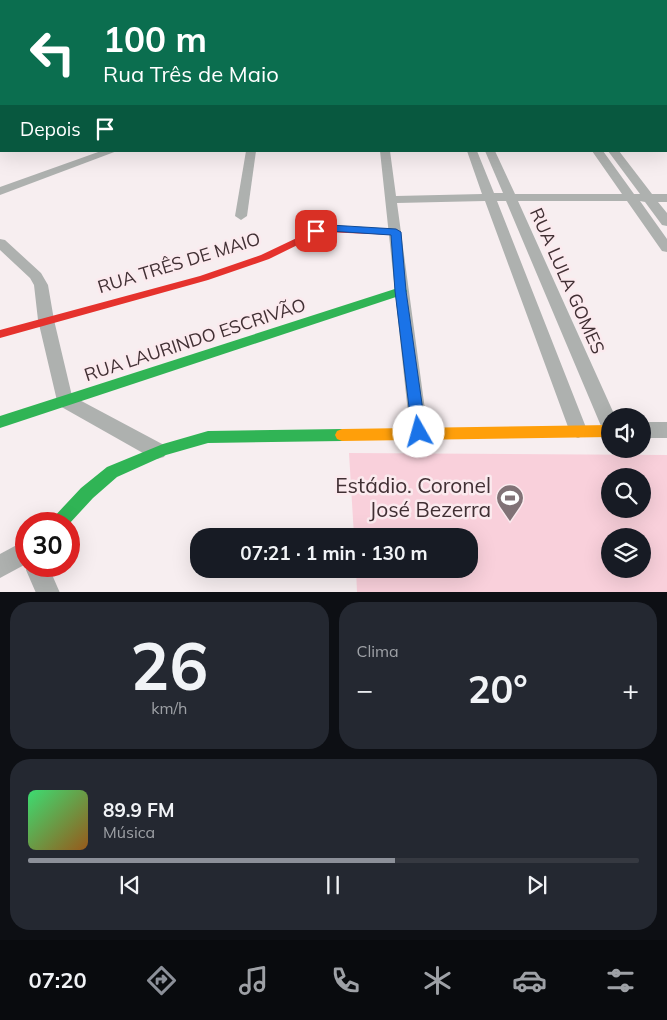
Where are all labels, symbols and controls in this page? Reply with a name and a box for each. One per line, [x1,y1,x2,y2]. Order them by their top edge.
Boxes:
text: 100 m [103,17,207,61]
icon: left [20,20,85,85]
text: Rua Três de Maio [103,60,279,88]
icon: arrive [91,115,119,143]
text: Depois [20,117,81,141]
street label: RUA LULA GOMES [525,204,610,357]
pin [295,210,337,252]
icon: arrive [302,217,330,245]
street label: RUA TRÊS DE MAIO [95,227,263,298]
street label: RUA LAURINDO ESCRIVÃO [81,293,308,386]
position arrow [392,405,444,457]
map controls [601,408,651,578]
button: sound [601,408,651,458]
button: search [601,468,651,518]
place label: Estádio. Coronel José Bezerra [335,472,491,522]
sports icon: Estádio. Coronel José Bezerra [495,483,525,522]
speed limit sign: 30 [15,512,80,577]
button: layers [601,528,651,578]
text: 07:21 · 1 min · 130 m [240,541,428,565]
text: 26 [130,625,208,706]
text: Clima [357,641,399,661]
text: 20° [468,665,528,713]
text: − [357,672,373,707]
text: + [622,672,639,707]
text: km/h [151,698,187,718]
text: 89.9 FM [103,798,175,822]
text: Música [103,822,155,842]
icon: previous [116,871,144,899]
icon: pause [319,871,347,899]
icon: next [523,871,551,899]
icon: directions [144,963,179,998]
icon: music [236,963,271,998]
icon: phone [328,963,363,998]
icon: climate [420,963,455,998]
icon: car [512,963,547,998]
icon: filters [603,963,638,998]
text: 07:20 [28,966,87,994]

